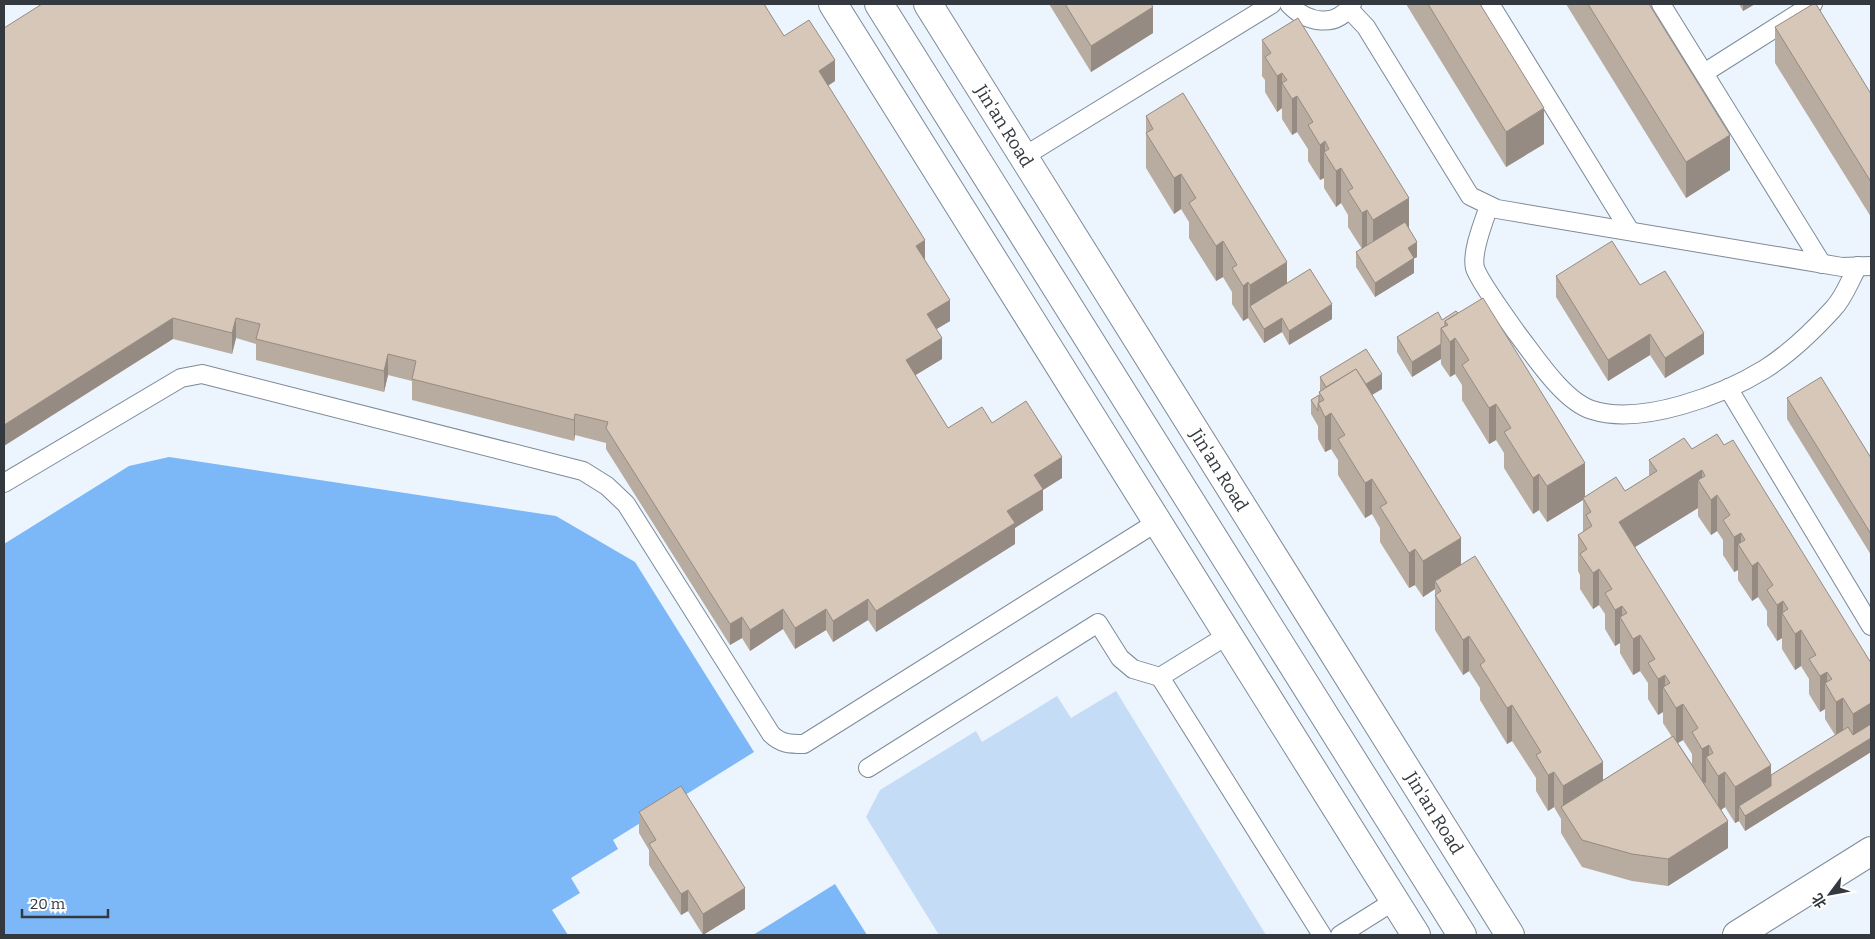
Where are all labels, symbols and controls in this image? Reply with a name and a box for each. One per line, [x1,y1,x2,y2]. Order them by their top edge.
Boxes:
street label: Jin'an Road [970,80,1038,171]
street label: Jin'an Road [1185,424,1253,515]
street label: Jin'an Road [1400,767,1468,858]
north arrow [1805,869,1855,919]
scale bar [22,886,109,918]
text: 北 [1808,890,1830,911]
text: 20 m [30,895,66,913]

